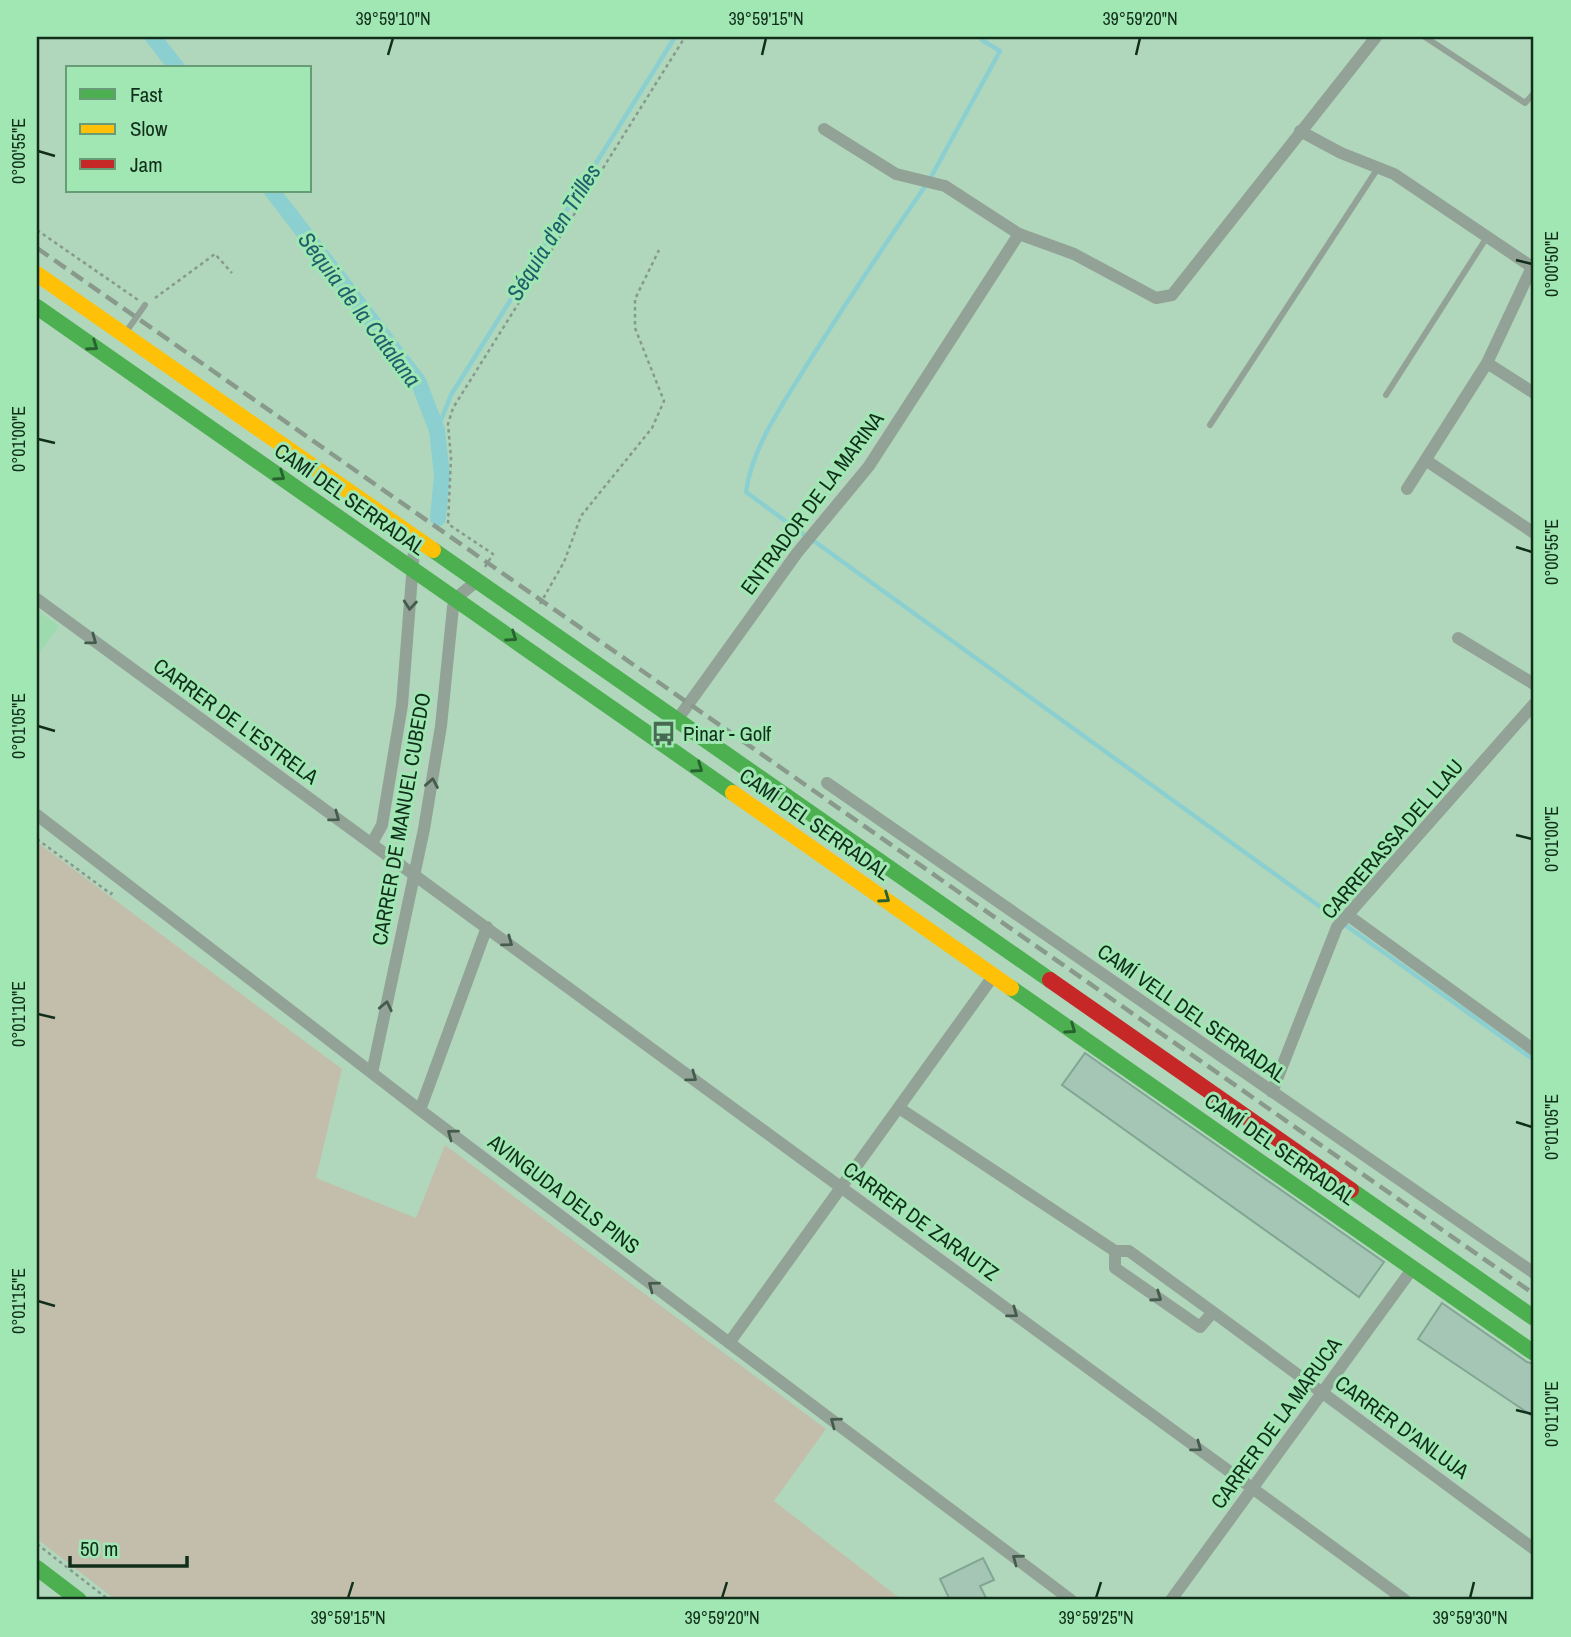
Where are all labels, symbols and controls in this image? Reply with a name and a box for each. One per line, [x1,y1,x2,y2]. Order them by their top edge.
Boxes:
text: 39°59'10"N [355,6,431,31]
text: 39°59'15"N [728,6,804,31]
text: 39°59'20"N [1102,6,1178,31]
legend [66,66,312,192]
text: Fast [130,80,163,109]
text: Slow [130,114,168,143]
text: 0°00'55"E [6,118,31,184]
text: Jam [130,150,163,179]
water label: Séquia d'en Trilles [499,158,607,306]
water label: Séquia de la Catalana [291,225,429,393]
text: 0°00'50"E [1539,231,1564,297]
one-way arrow [85,338,98,350]
street label: ENTRADOR DE LA MARINA [734,405,891,600]
text: 0°01'00"E [6,406,31,472]
street label: CAMÍ DEL SERRADAL [269,436,432,562]
one-way arrow [272,468,285,480]
text: 0°00'55"E [1539,519,1564,585]
one-way arrow [403,600,418,611]
one-way arrow [504,629,517,641]
one-way arrow [84,631,97,644]
street label: CARRER DE L'ESTRELA [148,651,325,791]
street label: CARRER DE MANUEL CUBEDO [365,691,437,947]
text: 0°01'05"E [6,693,31,759]
bus stop icon: Pinar - Golf [649,719,677,747]
place label: Pinar - Golf [683,719,771,748]
street label: CARRERASSA DEL LLAU [1314,753,1470,925]
one-way arrow [690,760,703,772]
street label: CAMÍ DEL SERRADAL [734,761,897,887]
one-way arrow [424,777,439,789]
text: 0°01'00"E [1539,806,1564,872]
one-way arrow [327,808,340,821]
one-way arrow [877,890,890,902]
one-way arrow [500,934,513,947]
street label: CAMÍ VELL DEL SERRADAL [1092,937,1293,1090]
text: 0°01'10"E [6,981,31,1047]
one-way arrow [377,1000,392,1012]
one-way arrow [1063,1021,1076,1033]
one-way arrow [684,1069,696,1081]
street label: CAMÍ DEL SERRADAL [1199,1086,1362,1212]
text: 0°01'05"E [1539,1094,1564,1160]
street label: AVINGUDA DELS PINS [482,1127,646,1260]
one-way arrow [447,1130,460,1142]
street label: CARRER DE ZARAUTZ [837,1155,1005,1288]
text: 0°01'15"E [6,1268,31,1334]
one-way arrow [648,1281,661,1294]
one-way arrow [1149,1289,1162,1301]
one-way arrow [1005,1305,1018,1317]
street label: CARRER DE LA MARUCA [1204,1331,1348,1515]
street label: CARRER D'ANLUJA [1329,1368,1475,1486]
text: 0°01'10"E [1539,1381,1564,1447]
one-way arrow [830,1418,843,1431]
one-way arrow [1189,1439,1202,1452]
scale bar [70,1525,187,1569]
text: 50 m [80,1534,118,1563]
one-way arrow [1012,1555,1024,1568]
text: 39°59'15"N [310,1605,386,1630]
text: 39°59'20"N [684,1605,760,1630]
text: 39°59'25"N [1058,1605,1134,1630]
text: 39°59'30"N [1432,1605,1508,1630]

